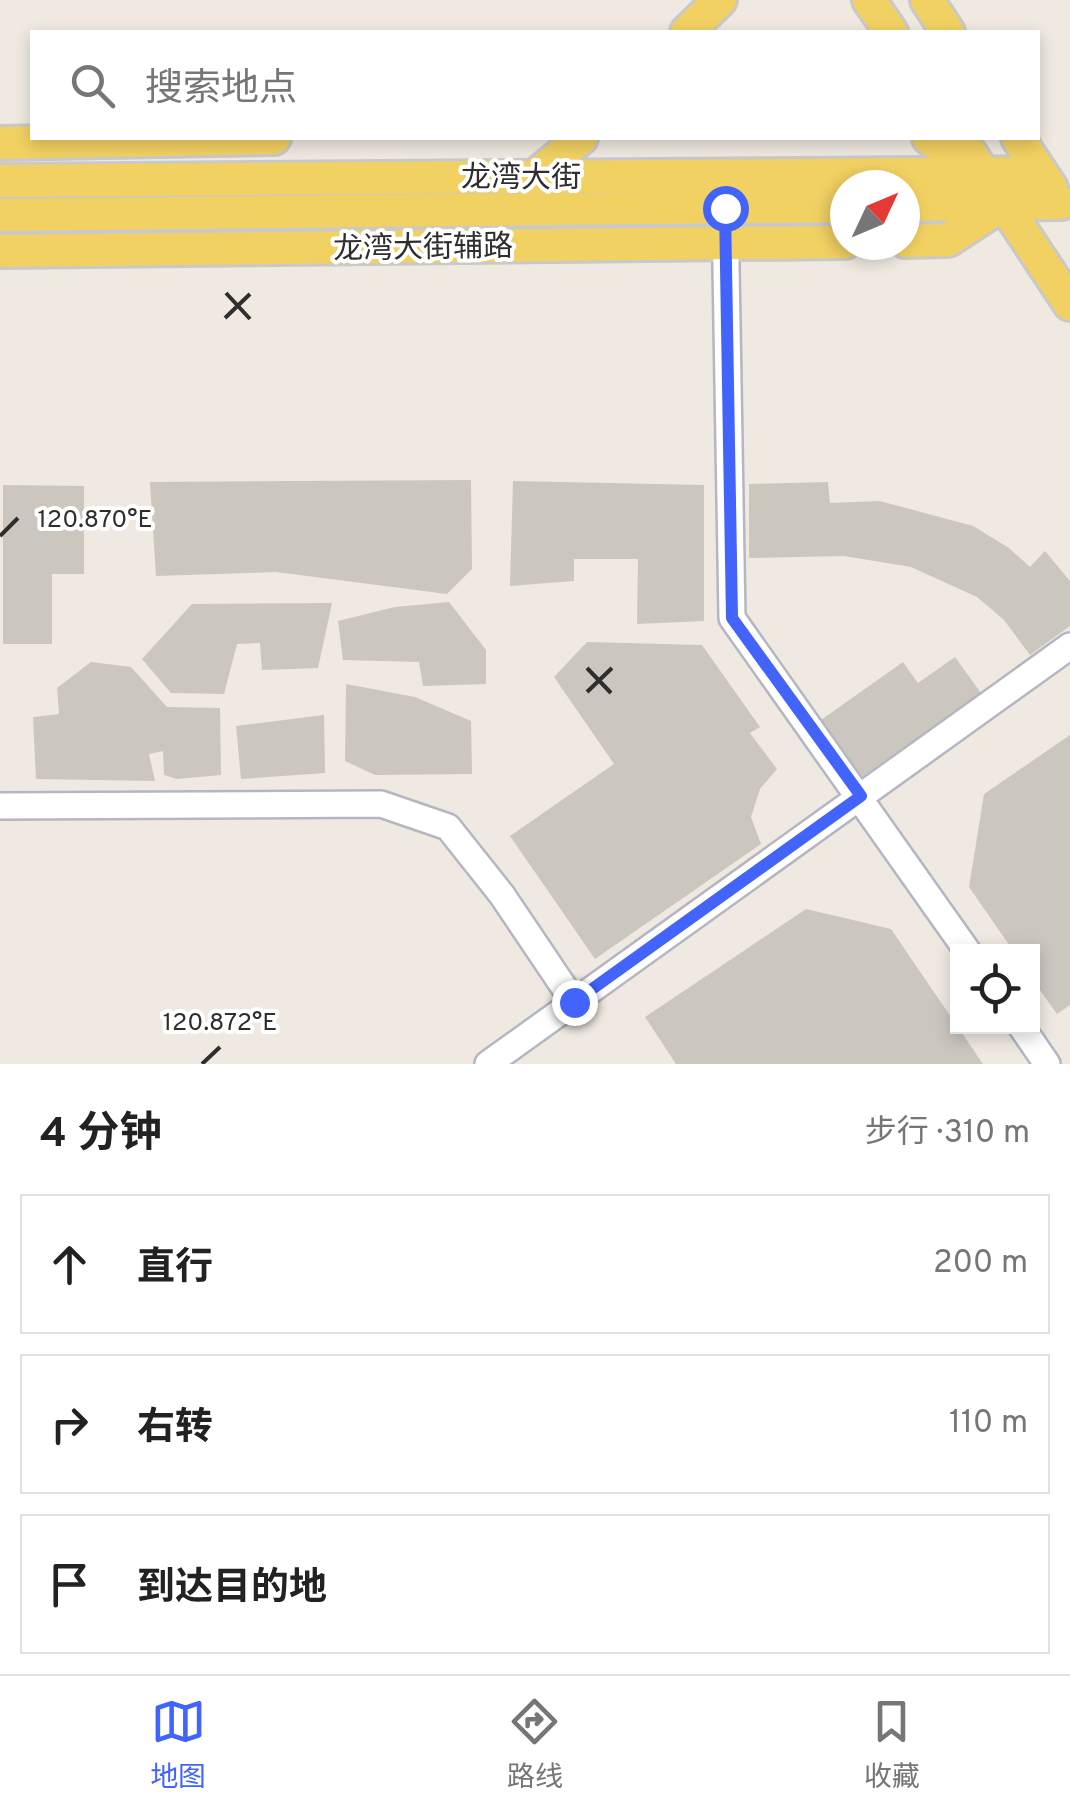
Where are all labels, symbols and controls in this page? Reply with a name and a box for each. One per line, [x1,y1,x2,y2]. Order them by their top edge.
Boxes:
search box [30,30,1040,140]
icon: search [65,58,120,113]
text: 搜索地点 [145,66,297,115]
street label: 龙湾大街 [461,161,581,198]
north arrow [830,170,920,260]
route start [703,186,749,232]
street label: 龙湾大街辅路 [333,229,513,270]
text: 120.870°E [38,505,152,537]
map controls [950,944,1040,1034]
button: locate [950,944,1040,1034]
route end [552,980,598,1026]
text: 120.872°E [163,1008,277,1040]
text: 4 分钟 [40,1109,162,1162]
text: 步行 · 310 m [865,1114,1030,1154]
icon: ahead [42,1237,97,1292]
text: 200 m [933,1244,1028,1284]
text: 直行 [137,1245,213,1294]
icon: right [42,1397,97,1452]
text: 110 m [949,1404,1028,1444]
text: 右转 [137,1405,213,1454]
icon: arrive [42,1557,97,1612]
text: 到达目的地 [137,1565,327,1614]
tab: 地图 [150,1694,206,1797]
tab: 路线 [507,1694,563,1797]
tab: 收藏 [864,1694,920,1797]

